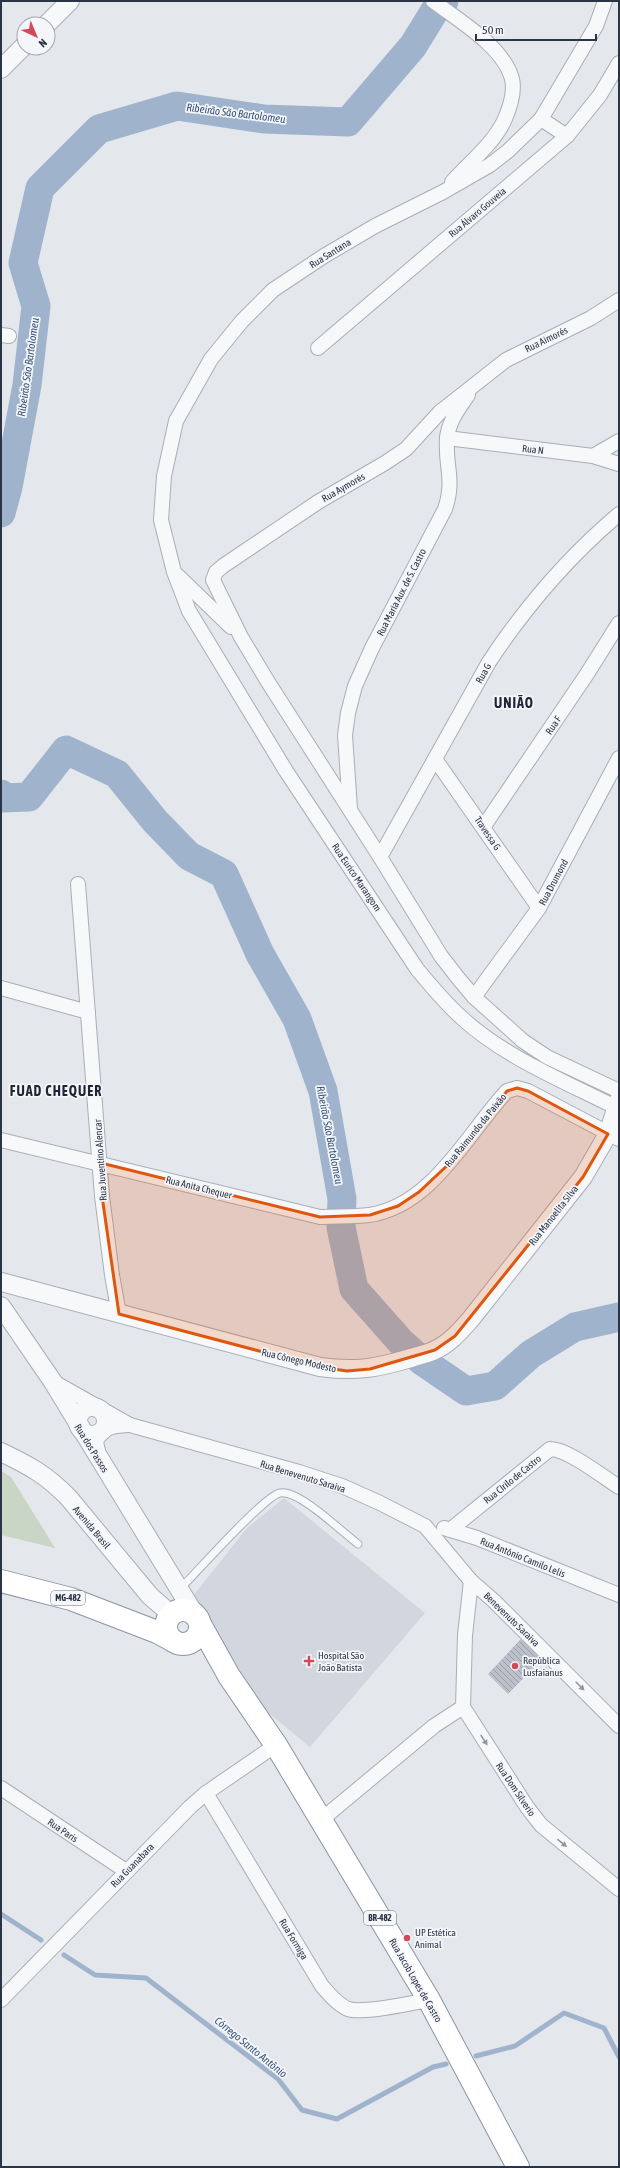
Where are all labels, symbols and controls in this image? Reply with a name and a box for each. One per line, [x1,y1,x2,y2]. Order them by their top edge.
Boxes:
north arrow [16,16,56,56]
scale bar [476,16,596,42]
text: 50 m [482,23,504,37]
text: N [36,37,49,50]
water label: Ribeirão São Bartolomeu [186,101,287,125]
street label: Rua Álvaro Gouveia [446,185,508,240]
street label: Rua Santana [308,236,353,270]
water label: Ribeirão São Bartolomeu [15,316,41,417]
street label: Rua Aimorés [523,324,570,354]
street label: Rua N [521,443,545,456]
street label: Rua Aymorés [320,470,367,504]
street label: Rua Maria Aux. de S. Castro [375,546,428,638]
street label: Rua G [473,661,493,685]
district label: UNIÃO [494,694,534,711]
street label: Rua F [543,714,564,737]
street label: Travessa G [472,814,503,852]
street label: Rua Eurico Marangom [330,841,383,913]
street label: Rua Drumond [537,857,570,907]
district label: FUAD CHEQUER [10,1083,102,1099]
water label: Ribeirão São Bartolomeu [315,1085,346,1186]
street label: Rua Raimundo da Paixão [442,1091,509,1169]
street label: Rua Juventino Alencar [92,1118,109,1201]
street label: Rua Anita Chequer [165,1174,234,1201]
street label: Rua Manoelita Silva [527,1183,580,1247]
street label: Rua Cônego Modesto [260,1347,338,1374]
street label: Rua dos Passos [72,1422,111,1475]
street label: Rua CIrilo de Castro [481,1453,543,1506]
street label: Rua Benevenuto Saraiva [259,1458,347,1495]
street label: Avenida Brasil [71,1504,113,1551]
street label: Rua Antônio Camilo Lelis [479,1535,567,1580]
street label: Benevenuto Saraiva [482,1590,542,1649]
road number: MG-482 [51,1591,85,1605]
place label: Hospital São João Batista [318,1650,364,1673]
marker: Hospital São João Batista [303,1655,315,1667]
place label: República Lusfaianus [523,1655,563,1678]
marker: República Lusfaianus [510,1661,520,1671]
one-way arrow [575,1682,585,1691]
one-way arrow [480,1735,488,1745]
street label: Rua Dom Silverio [494,1760,538,1818]
street label: Rua Paris [46,1816,80,1845]
one-way arrow [556,1838,567,1847]
street label: Rua Guanabara [109,1841,156,1890]
road number: BR-482 [364,1911,396,1925]
street label: Rua Formiga [277,1917,310,1962]
place label: UP Estética Animal [415,1927,456,1950]
marker: UP Estética Animal [402,1933,412,1943]
street label: Rua Jacob Lopes de Castro [387,1936,444,2024]
water label: Córrego Santo Antônio [212,2014,290,2080]

